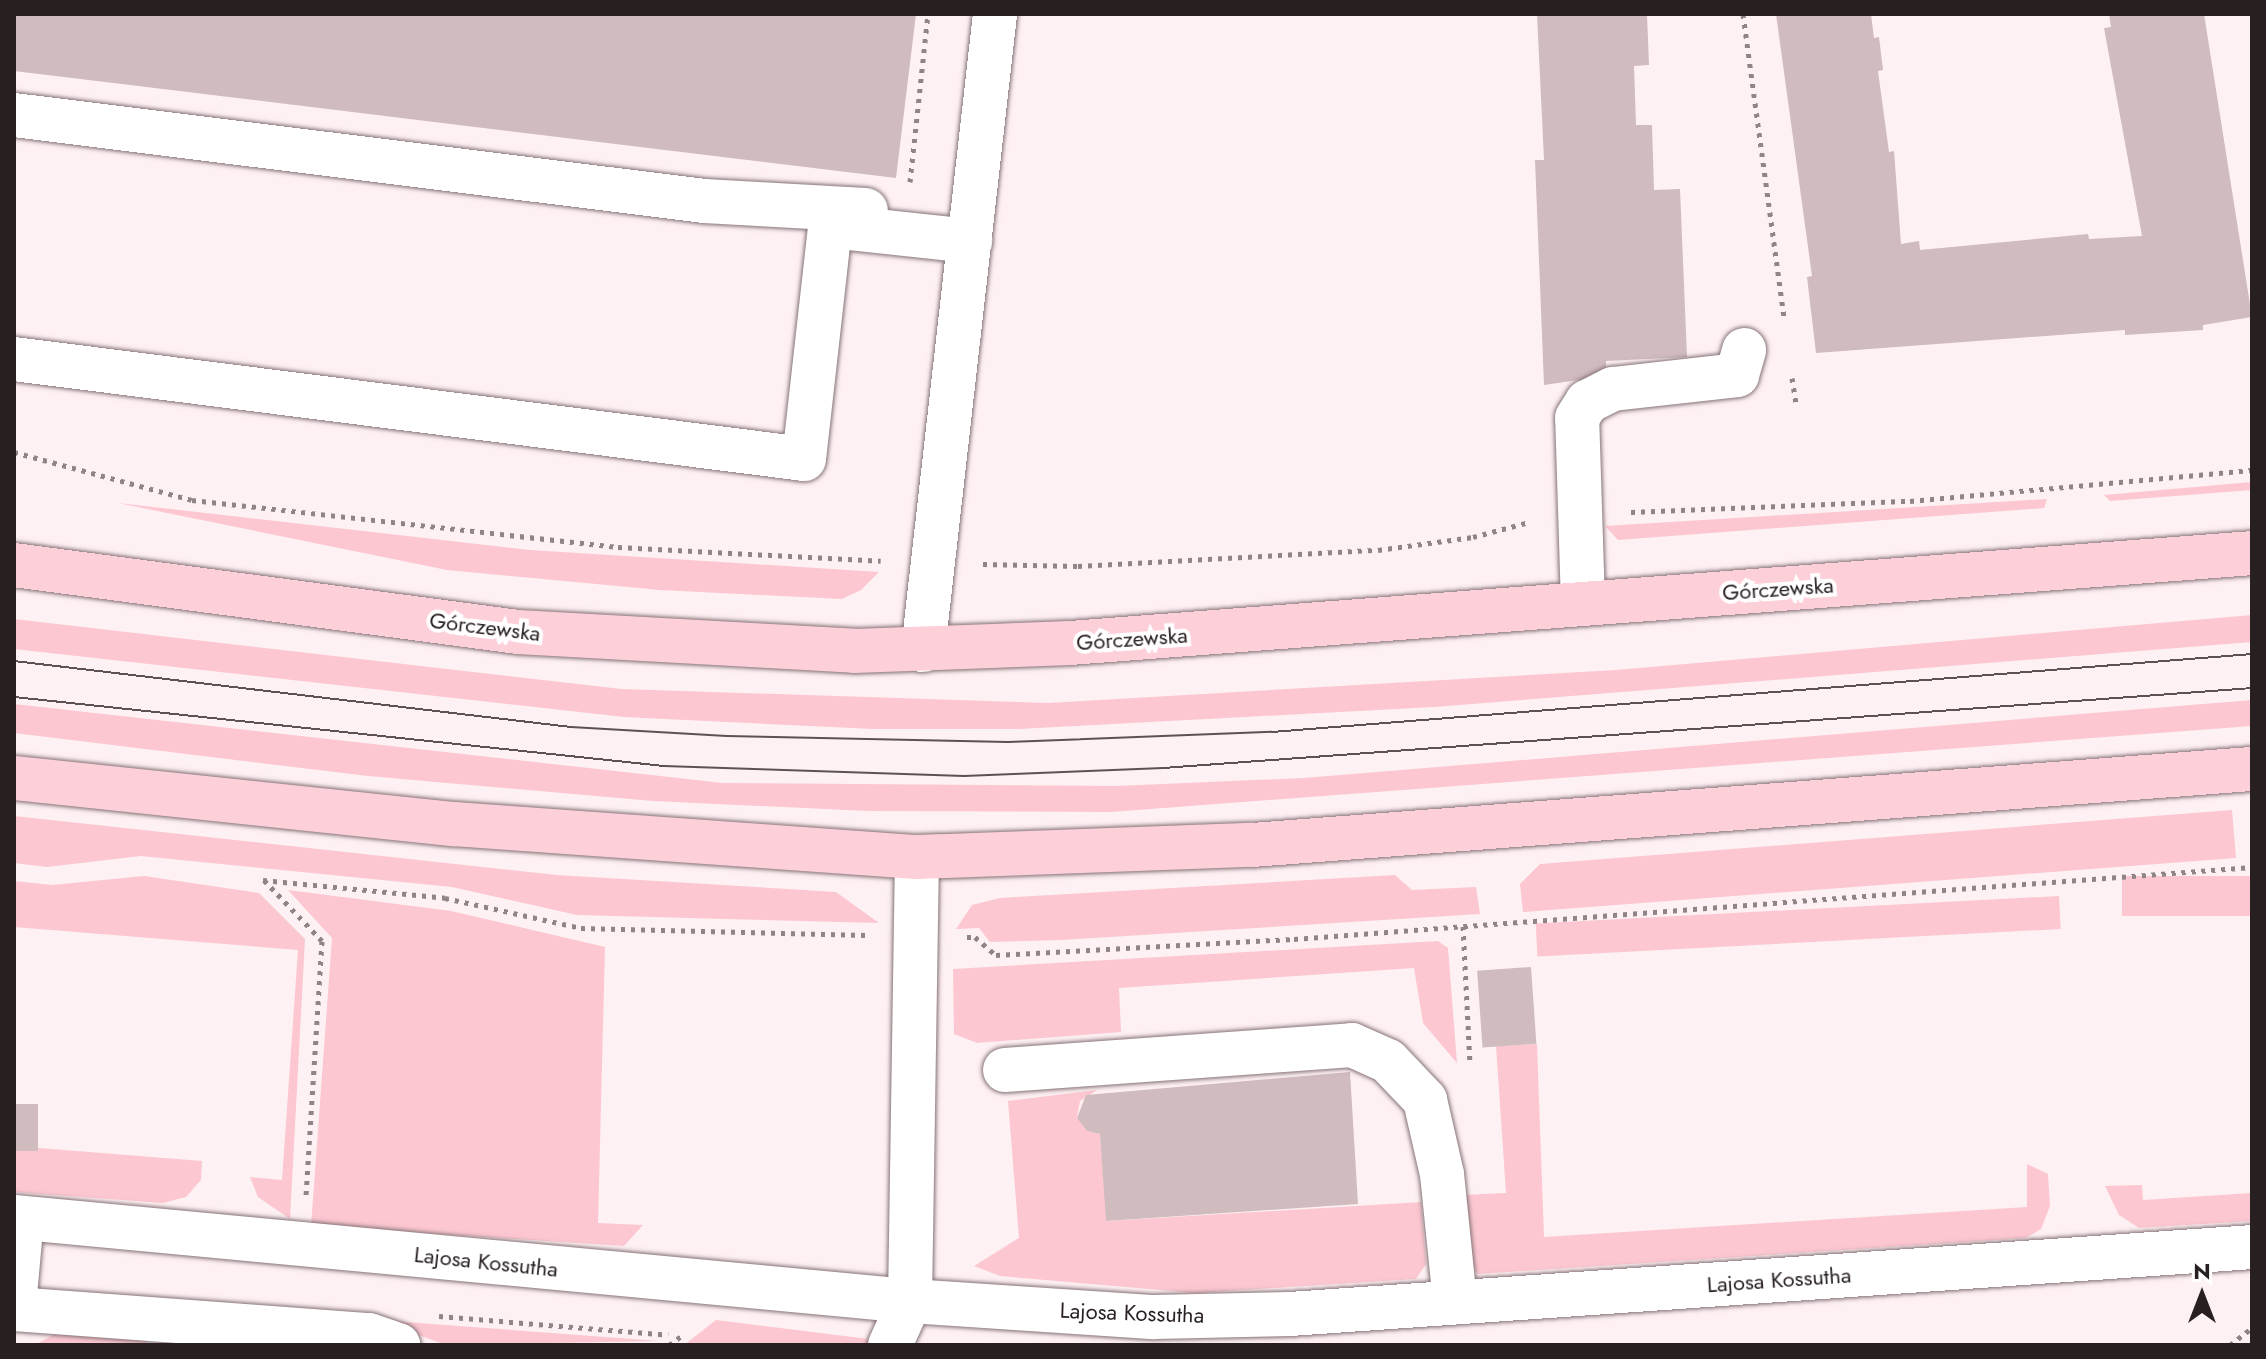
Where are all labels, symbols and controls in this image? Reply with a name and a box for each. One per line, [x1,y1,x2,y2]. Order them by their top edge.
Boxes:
street label: Górczewska [1721,572,1835,606]
street label: Górczewska [428,607,542,647]
street label: Górczewska [1075,622,1189,656]
street label: Lajosa Kossutha [413,1241,559,1283]
north arrow [2162,1255,2242,1335]
text: N [2193,1255,2211,1287]
street label: Lajosa Kossutha [1706,1262,1852,1298]
street label: Lajosa Kossutha [1059,1297,1205,1329]

